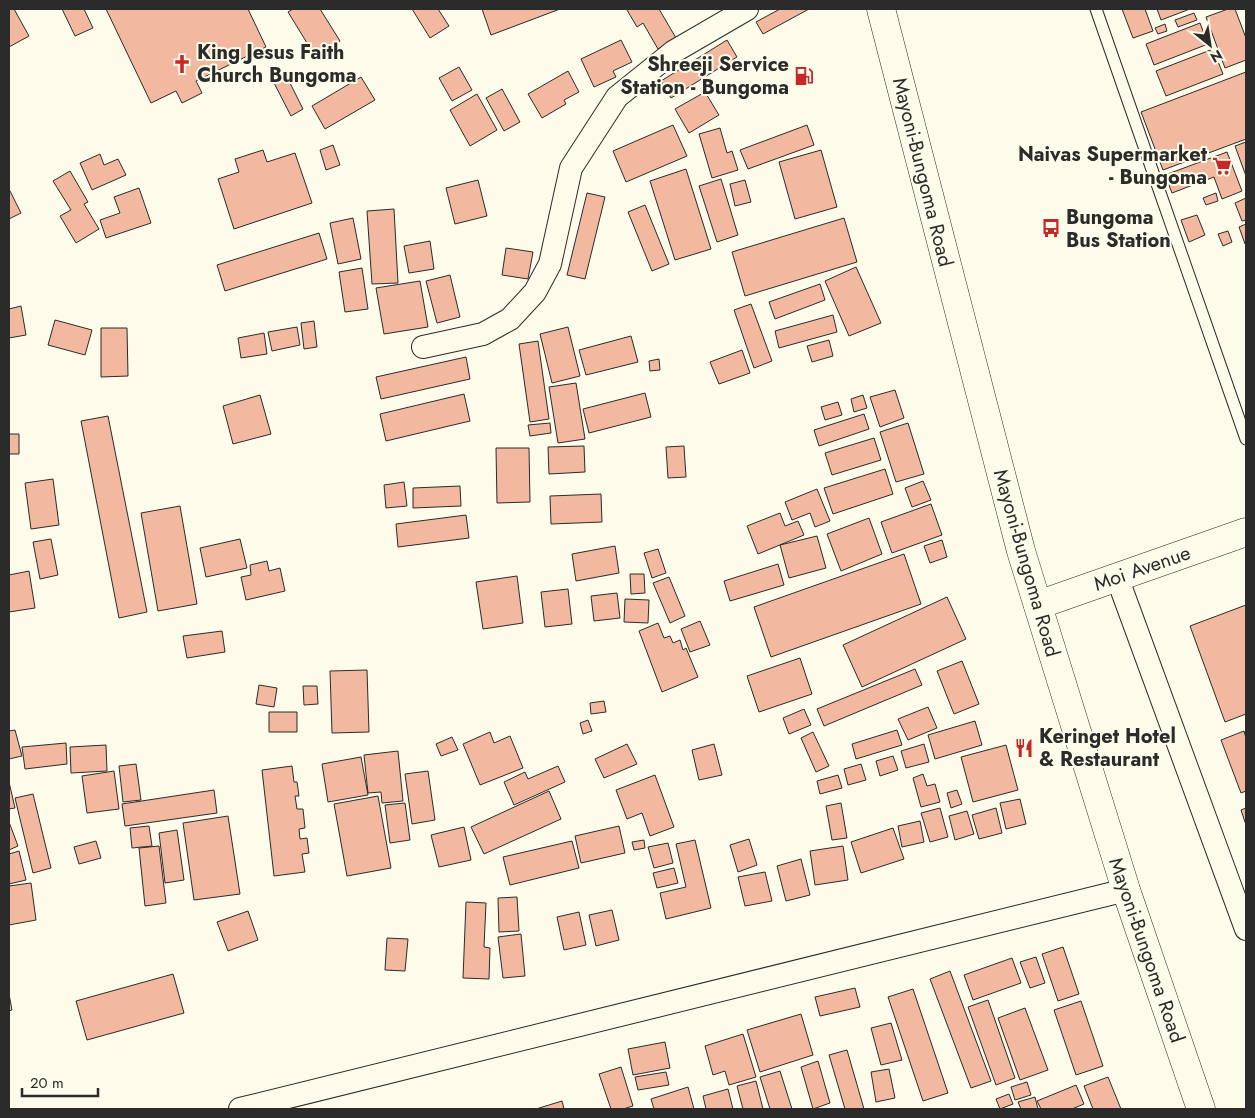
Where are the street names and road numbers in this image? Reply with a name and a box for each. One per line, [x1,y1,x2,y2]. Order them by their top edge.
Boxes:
street label: Mayoni-Bungoma Road [885,75,960,270]
street label: Mayoni-Bungoma Road [986,466,1067,660]
street label: Moi Avenue [1090,538,1194,599]
street label: Mayoni-Bungoma Road [1101,854,1192,1047]

